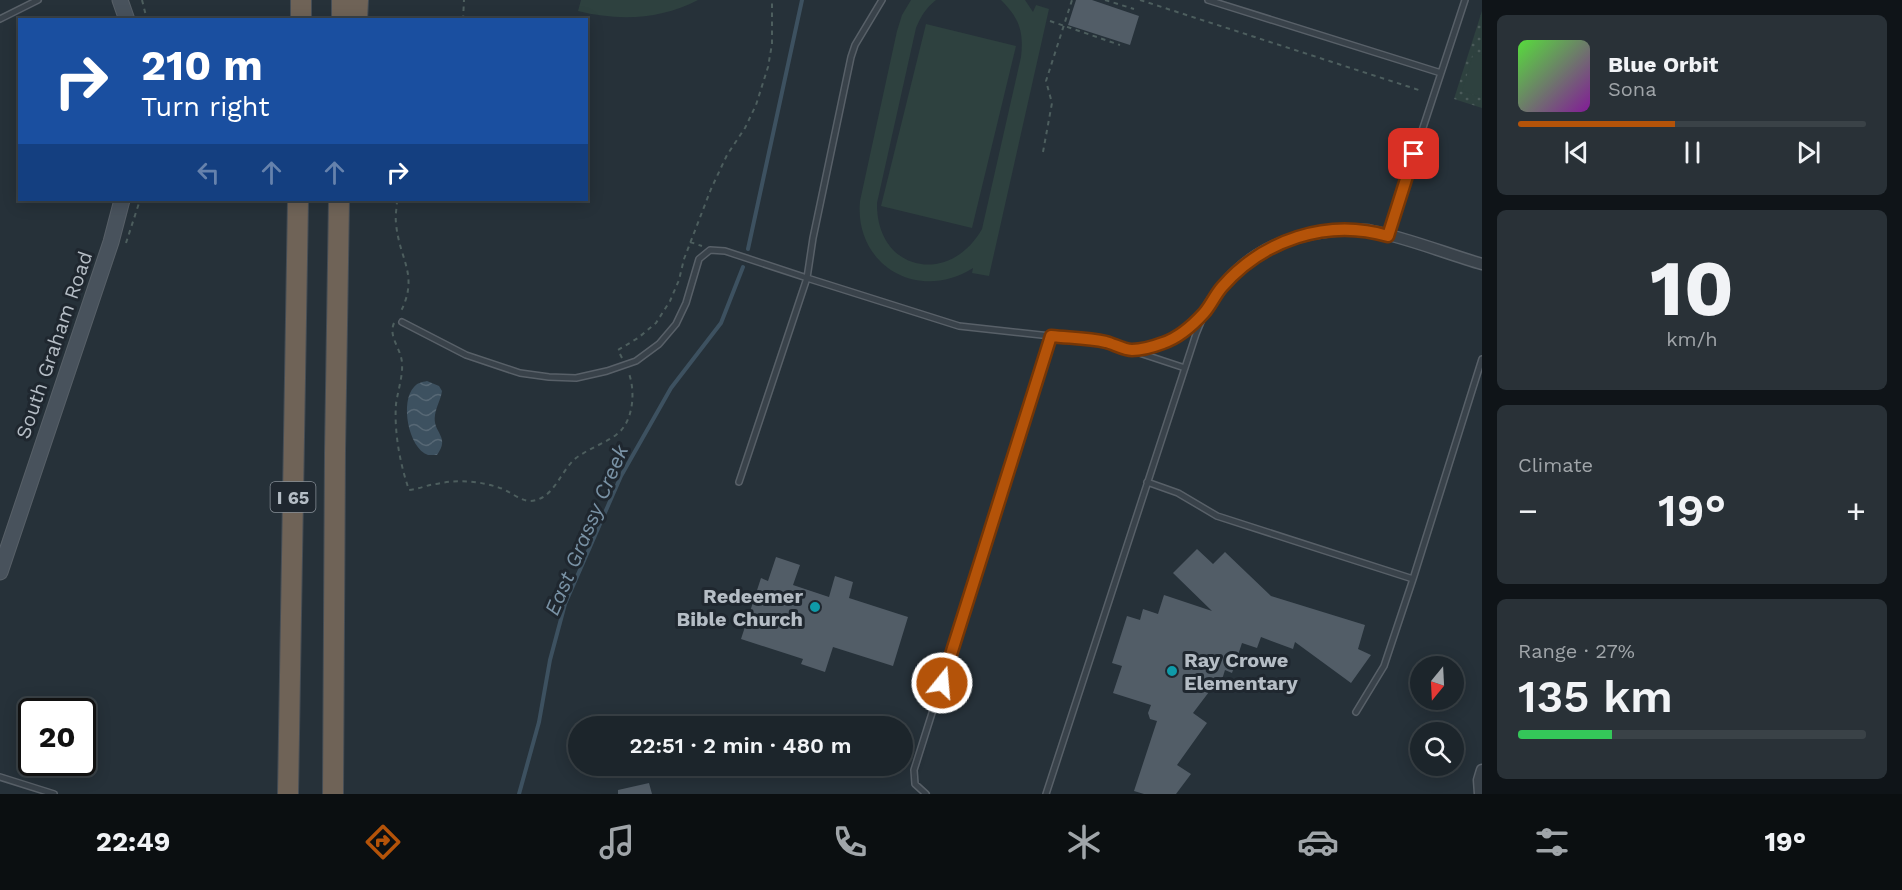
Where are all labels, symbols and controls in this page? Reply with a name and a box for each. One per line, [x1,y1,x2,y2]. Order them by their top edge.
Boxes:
text: 210 m [141,41,263,90]
icon: right [42,42,120,120]
text: Blue Orbit [1608,52,1718,77]
text: Sona [1608,77,1657,101]
text: Turn right [141,91,270,123]
pin [1388,128,1439,179]
icon: previous [1560,136,1593,169]
icon: pause [1676,136,1709,169]
icon: next [1792,136,1825,169]
icon: arrive [1397,137,1430,170]
icon: left [192,156,225,189]
icon: ahead [255,156,288,189]
icon: ahead [318,156,351,189]
icon: right [381,156,414,189]
text: 10 [1650,242,1734,334]
street label: South Graham Road [11,248,97,442]
text: km/h [1666,327,1718,351]
water label: East Grassy Creek [539,440,633,619]
text: Climate [1518,453,1593,477]
road number: I 65 [270,482,316,512]
text: 19° [1658,484,1726,537]
text: − [1518,491,1538,530]
text: + [1846,491,1866,530]
place label: Redeemer Bible Church [677,584,803,631]
marker: Redeemer Bible Church [808,600,822,614]
text: Range · 27% [1518,639,1635,663]
place label: Ray Crowe Elementary [1184,648,1299,695]
position arrow [910,651,974,715]
north arrow [1410,656,1464,710]
map controls [1410,656,1464,776]
marker: Ray Crowe Elementary [1165,664,1179,678]
text: 135 km [1518,670,1673,723]
speed limit sign: 20 [18,698,96,776]
button: search [1410,722,1464,776]
text: 22:51 · 2 min · 480 m [629,733,852,758]
icon: directions [362,821,404,863]
icon: music [596,821,638,863]
icon: phone [829,821,871,863]
icon: climate [1063,821,1105,863]
icon: car [1297,821,1339,863]
icon: filters [1531,821,1573,863]
text: 22:49 [96,826,170,858]
text: 19° [1764,826,1806,858]

